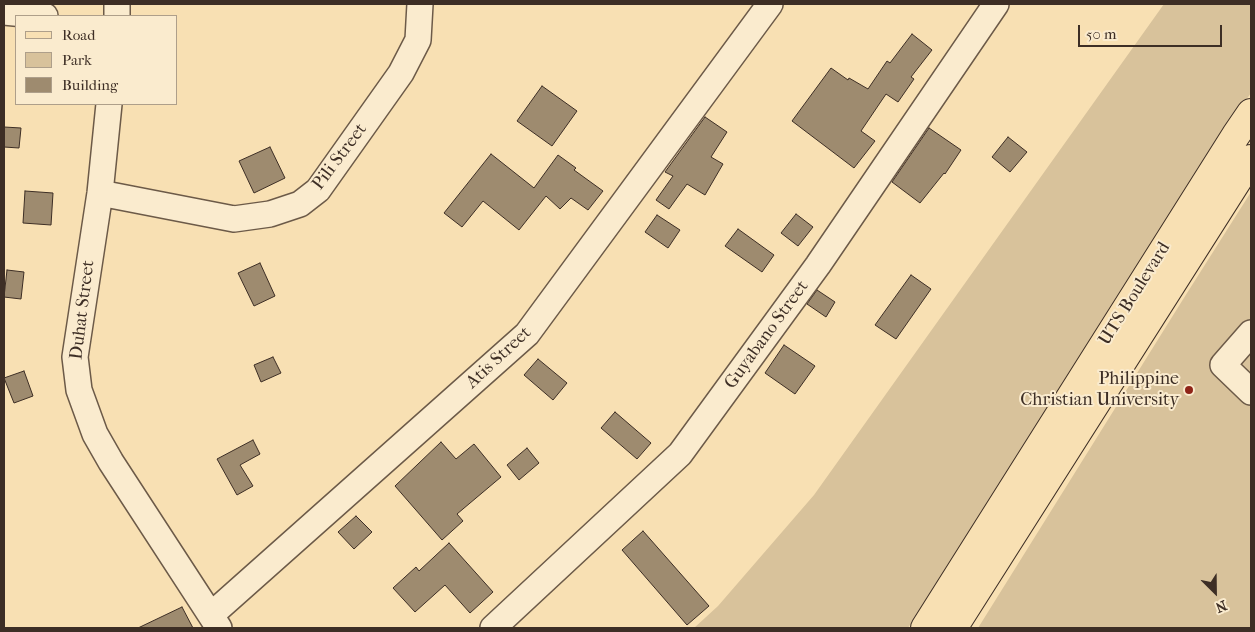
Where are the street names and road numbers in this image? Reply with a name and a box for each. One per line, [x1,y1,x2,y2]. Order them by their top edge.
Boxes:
street label: Pili Street [308,119,372,195]
street label: UTS Boulevard [1095,238,1175,350]
street label: Duhat Street [66,259,100,361]
street label: Guyabano Street [720,276,814,394]
street label: Atis Street [462,322,536,394]

